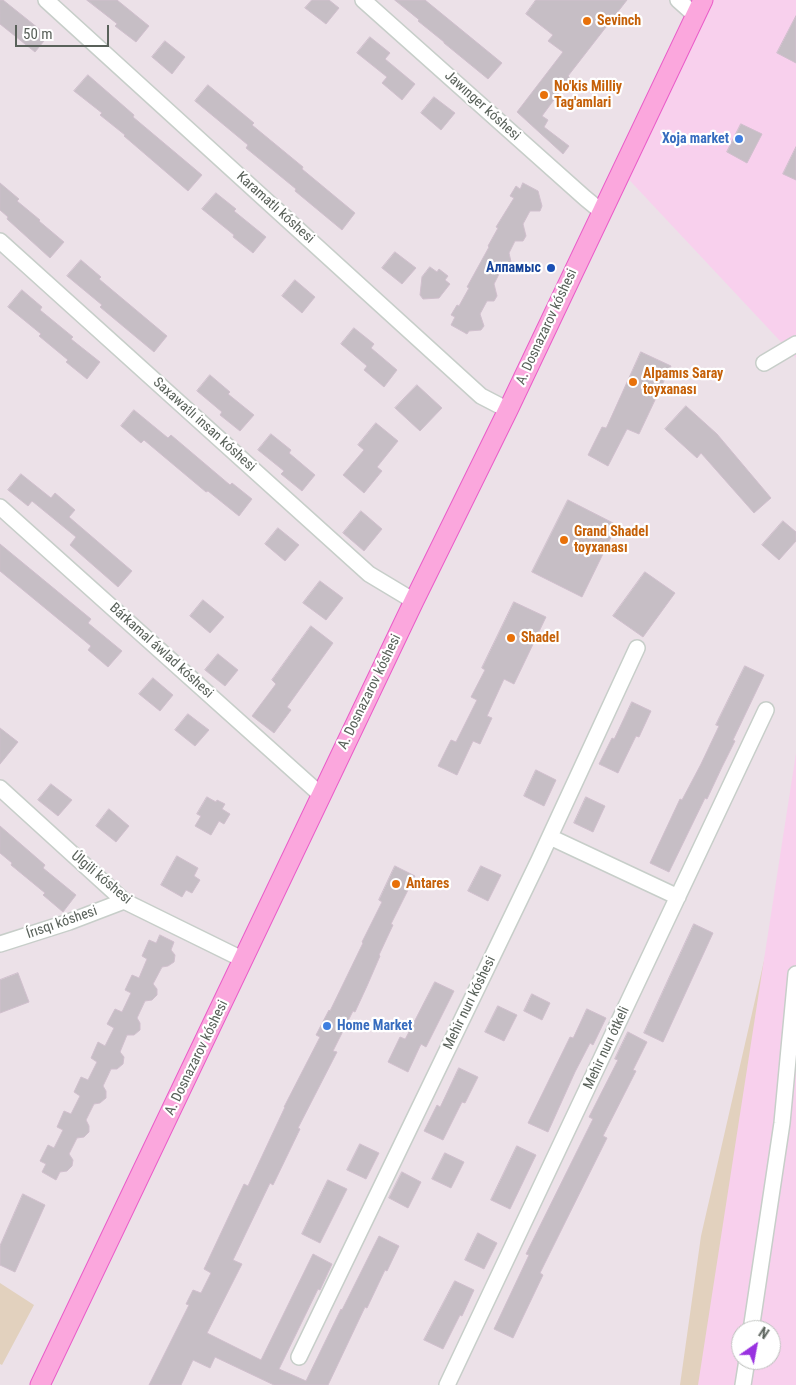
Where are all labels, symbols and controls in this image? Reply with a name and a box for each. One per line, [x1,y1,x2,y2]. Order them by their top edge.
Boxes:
place label: Sevinch [597,13,641,29]
scale bar [18,15,111,47]
marker: Sevinch [581,15,593,27]
text: 50 m [23,25,53,43]
street label: Jawınger kóshesi [441,68,523,144]
place label: No'kis Milliy Tag'amlari [554,79,622,111]
marker: No'kis Milliy Tag'amlari [538,89,550,101]
place label: Xoja market [662,131,729,147]
marker: Xoja market [733,133,745,145]
street label: Karamatlı kóshesi [233,169,317,247]
place label: Алпамыс [486,260,541,276]
marker: Алпамыс [545,262,557,274]
street label: A. Dosnazarov kóshesi [513,267,581,387]
place label: Alpamıs Saray toyxanası [643,366,723,398]
street label: Saxawatlı insan kóshesi [149,375,259,475]
marker: Alpamıs Saray toyxanası [627,376,639,388]
place label: Grand Shadel toyxanası [574,524,648,556]
marker: Grand Shadel toyxanası [558,534,570,546]
street label: Bárkamal áwlad kóshesi [106,600,216,702]
place label: Shadel [521,630,559,646]
street label: A. Dosnazarov kóshesi [335,632,405,752]
marker: Shadel [505,632,517,644]
street label: Úlgili kóshesi [67,848,135,908]
place label: Antares [406,876,449,892]
marker: Antares [390,878,402,890]
street label: Írısqı kóshesi [24,903,100,943]
street label: Mehir nurı kóshesi [440,954,500,1052]
street label: A. Dosnazarov kóshesi [162,998,232,1118]
street label: Mehir nurı ótkeli [581,1004,633,1092]
place label: Home Market [337,1018,412,1034]
marker: Home Market [321,1020,333,1032]
north arrow [731,1320,781,1370]
text: N [756,1324,772,1342]

